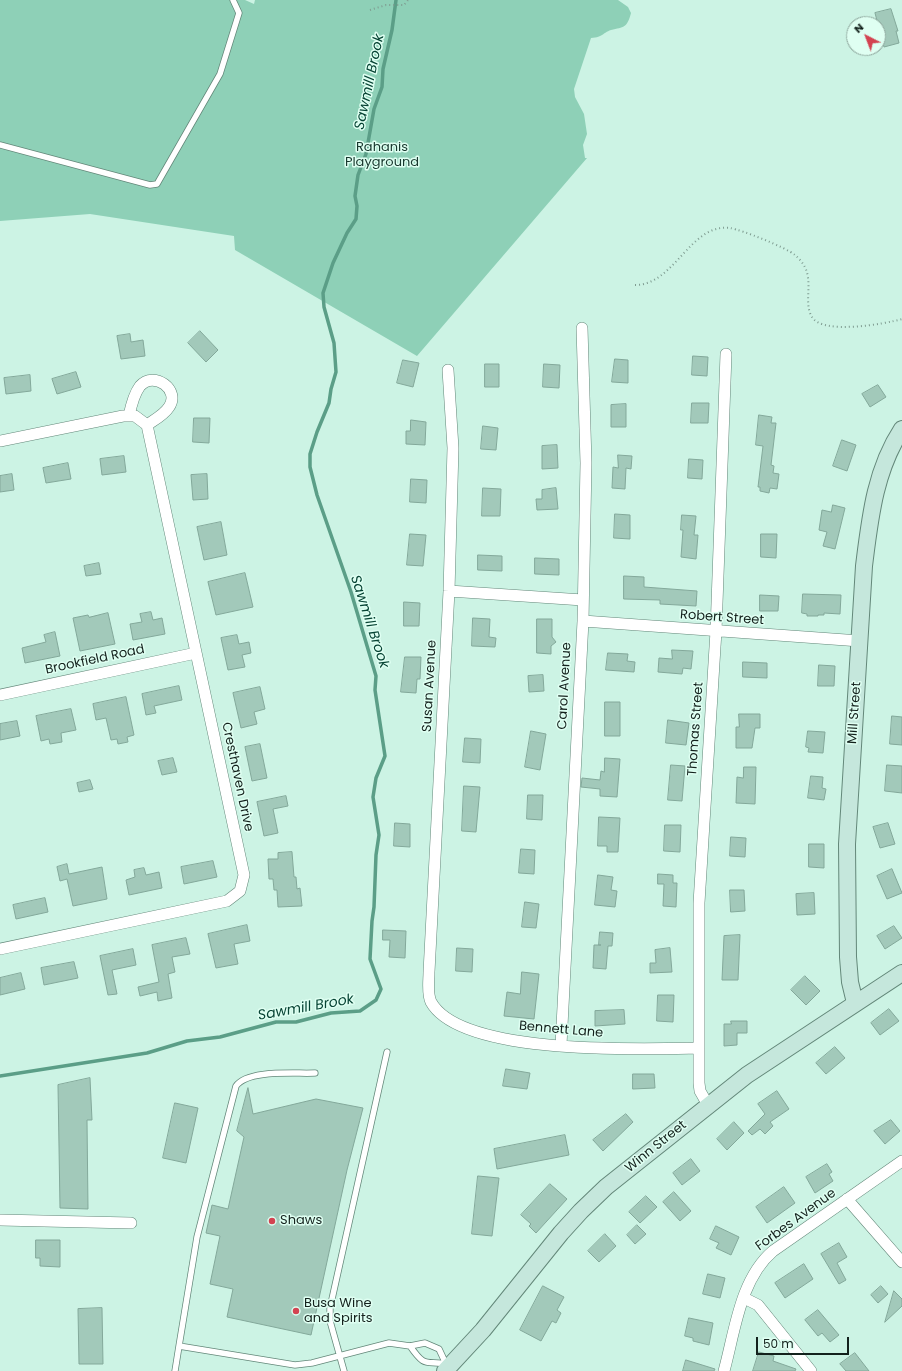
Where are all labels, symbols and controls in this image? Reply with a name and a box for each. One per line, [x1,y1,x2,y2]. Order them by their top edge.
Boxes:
north arrow [846,16,886,56]
text: N [850,19,867,37]
water label: Sawmill Brook [352,33,388,131]
park label: Rahanis Playground [345,140,419,171]
water label: Sawmill Brook [346,573,392,671]
street label: Robert Street [679,607,765,629]
street label: Susan Avenue [420,640,440,732]
street label: Brookfield Road [44,642,146,678]
street label: Carol Avenue [555,642,575,730]
street label: Thomas Street [685,681,707,777]
street label: Mill Street [845,681,865,745]
street label: Cresthaven Drive [218,721,256,833]
water label: Sawmill Brook [257,991,355,1025]
street label: Bennett Lane [518,1019,604,1041]
street label: Winn Street [622,1118,690,1176]
street label: Forbes Avenue [753,1186,839,1254]
place label: Shaws [280,1213,322,1229]
marker: Shaws [267,1216,277,1226]
place label: Busa Wine and Spirits [304,1296,373,1327]
marker: Busa Wine and Spirits [291,1306,301,1316]
scale bar [758,1329,851,1355]
text: 50 m [763,1335,794,1352]

